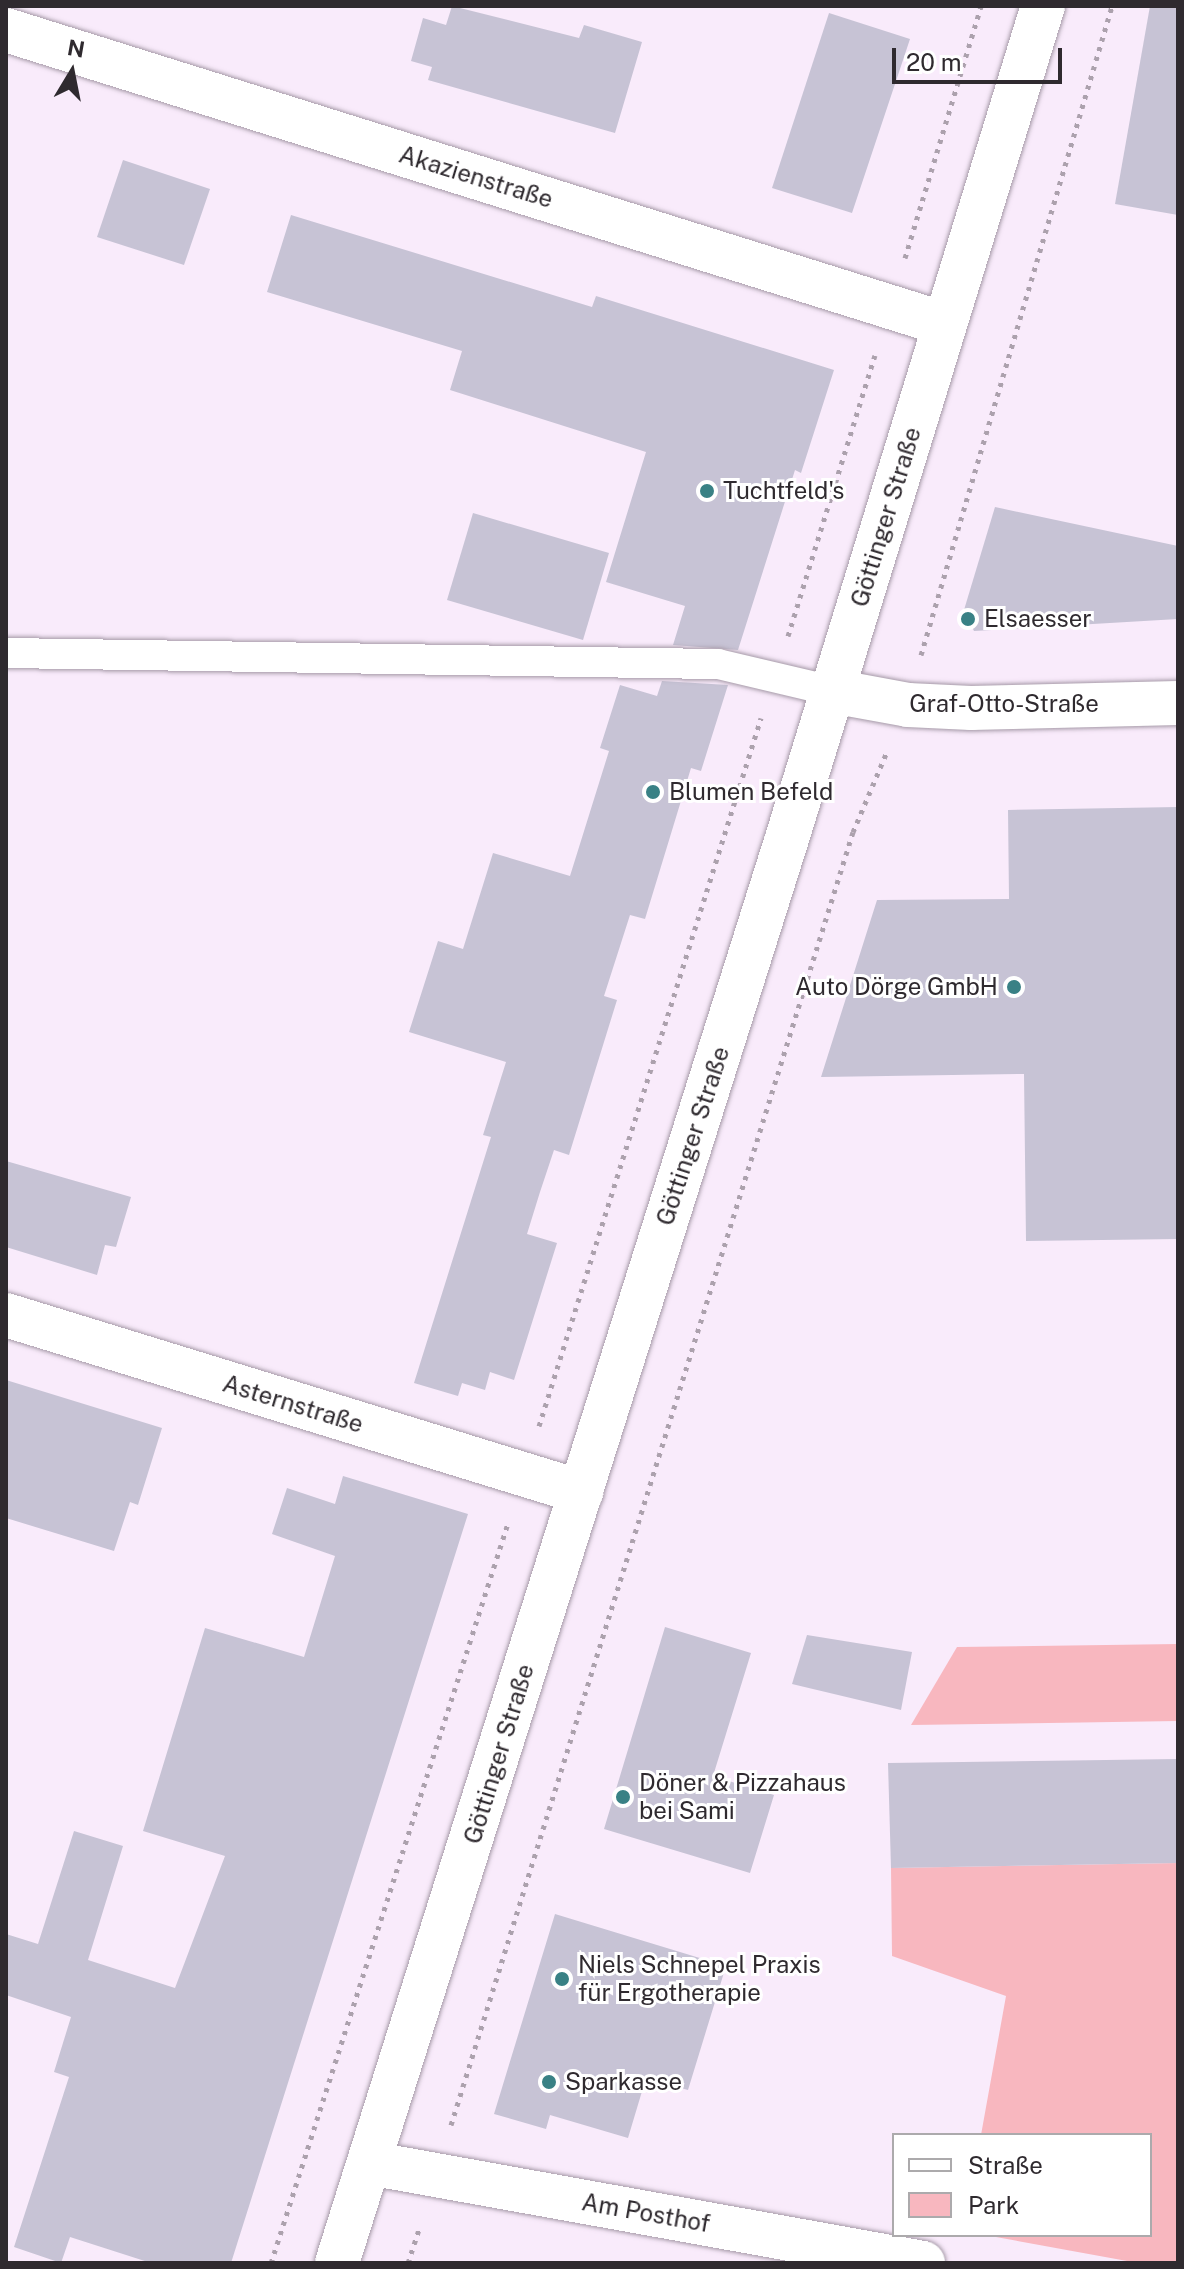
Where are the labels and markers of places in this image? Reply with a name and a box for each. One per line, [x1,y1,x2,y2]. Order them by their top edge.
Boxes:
place label: Tuchtfeld's [723,477,844,505]
marker: Tuchtfeld's [698,482,716,500]
place label: Elsaesser [984,605,1092,633]
marker: Elsaesser [959,610,977,628]
place label: Blumen Befeld [669,778,833,806]
marker: Blumen Befeld [644,783,662,801]
place label: Auto Dörge GmbH [795,973,998,1001]
marker: Auto Dörge GmbH [1005,978,1023,996]
place label: Döner & Pizzahaus bei Sami [639,1769,846,1825]
marker: Döner & Pizzahaus bei Sami [614,1788,632,1806]
place label: Niels Schnepel Praxis für Ergotherapie [578,1951,821,2007]
marker: Niels Schnepel Praxis für Ergotherapie [553,1970,571,1988]
place label: Sparkasse [565,2068,682,2096]
marker: Sparkasse [540,2073,558,2091]

